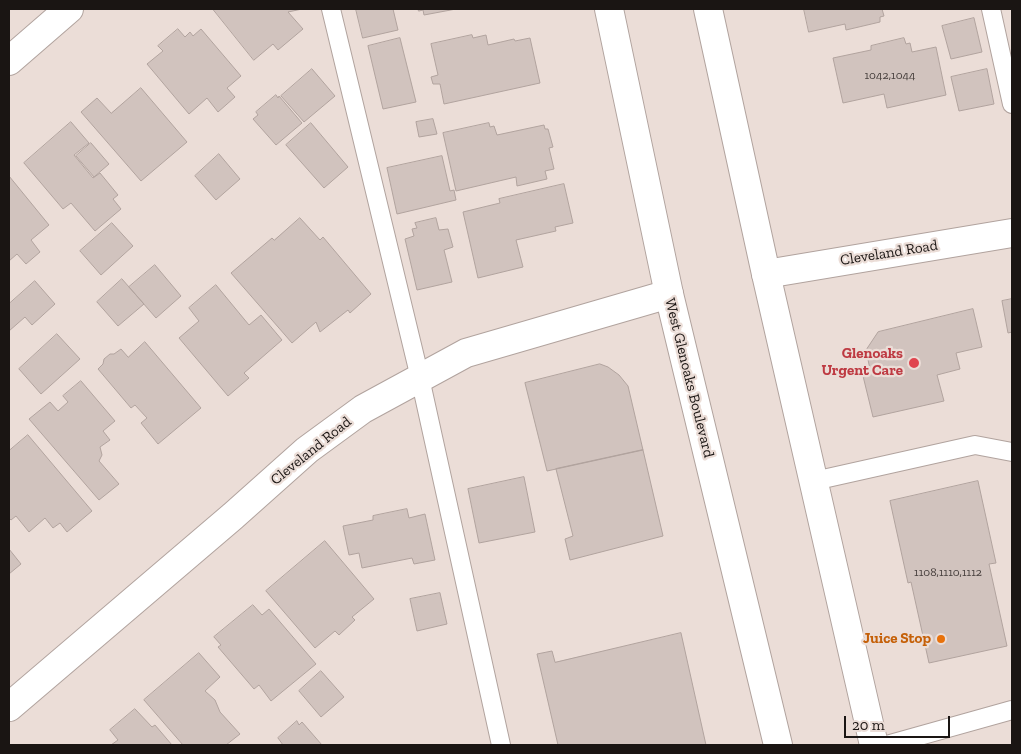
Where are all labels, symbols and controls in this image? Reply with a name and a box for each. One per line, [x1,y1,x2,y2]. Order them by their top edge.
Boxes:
house number: 1042,1044 [864,69,916,83]
street label: Cleveland Road [839,236,939,270]
street label: West Glenoaks Boulevard [660,296,718,460]
place label: Glenoaks Urgent Care [821,345,903,380]
marker: Glenoaks Urgent Care [907,356,921,370]
street label: Cleveland Road [267,413,355,489]
house number: 1108,1110,1112 [914,566,982,580]
place label: Juice Stop [863,630,931,648]
marker: Juice Stop [935,633,947,645]
scale bar [846,706,952,738]
text: 20 m [852,716,885,734]

